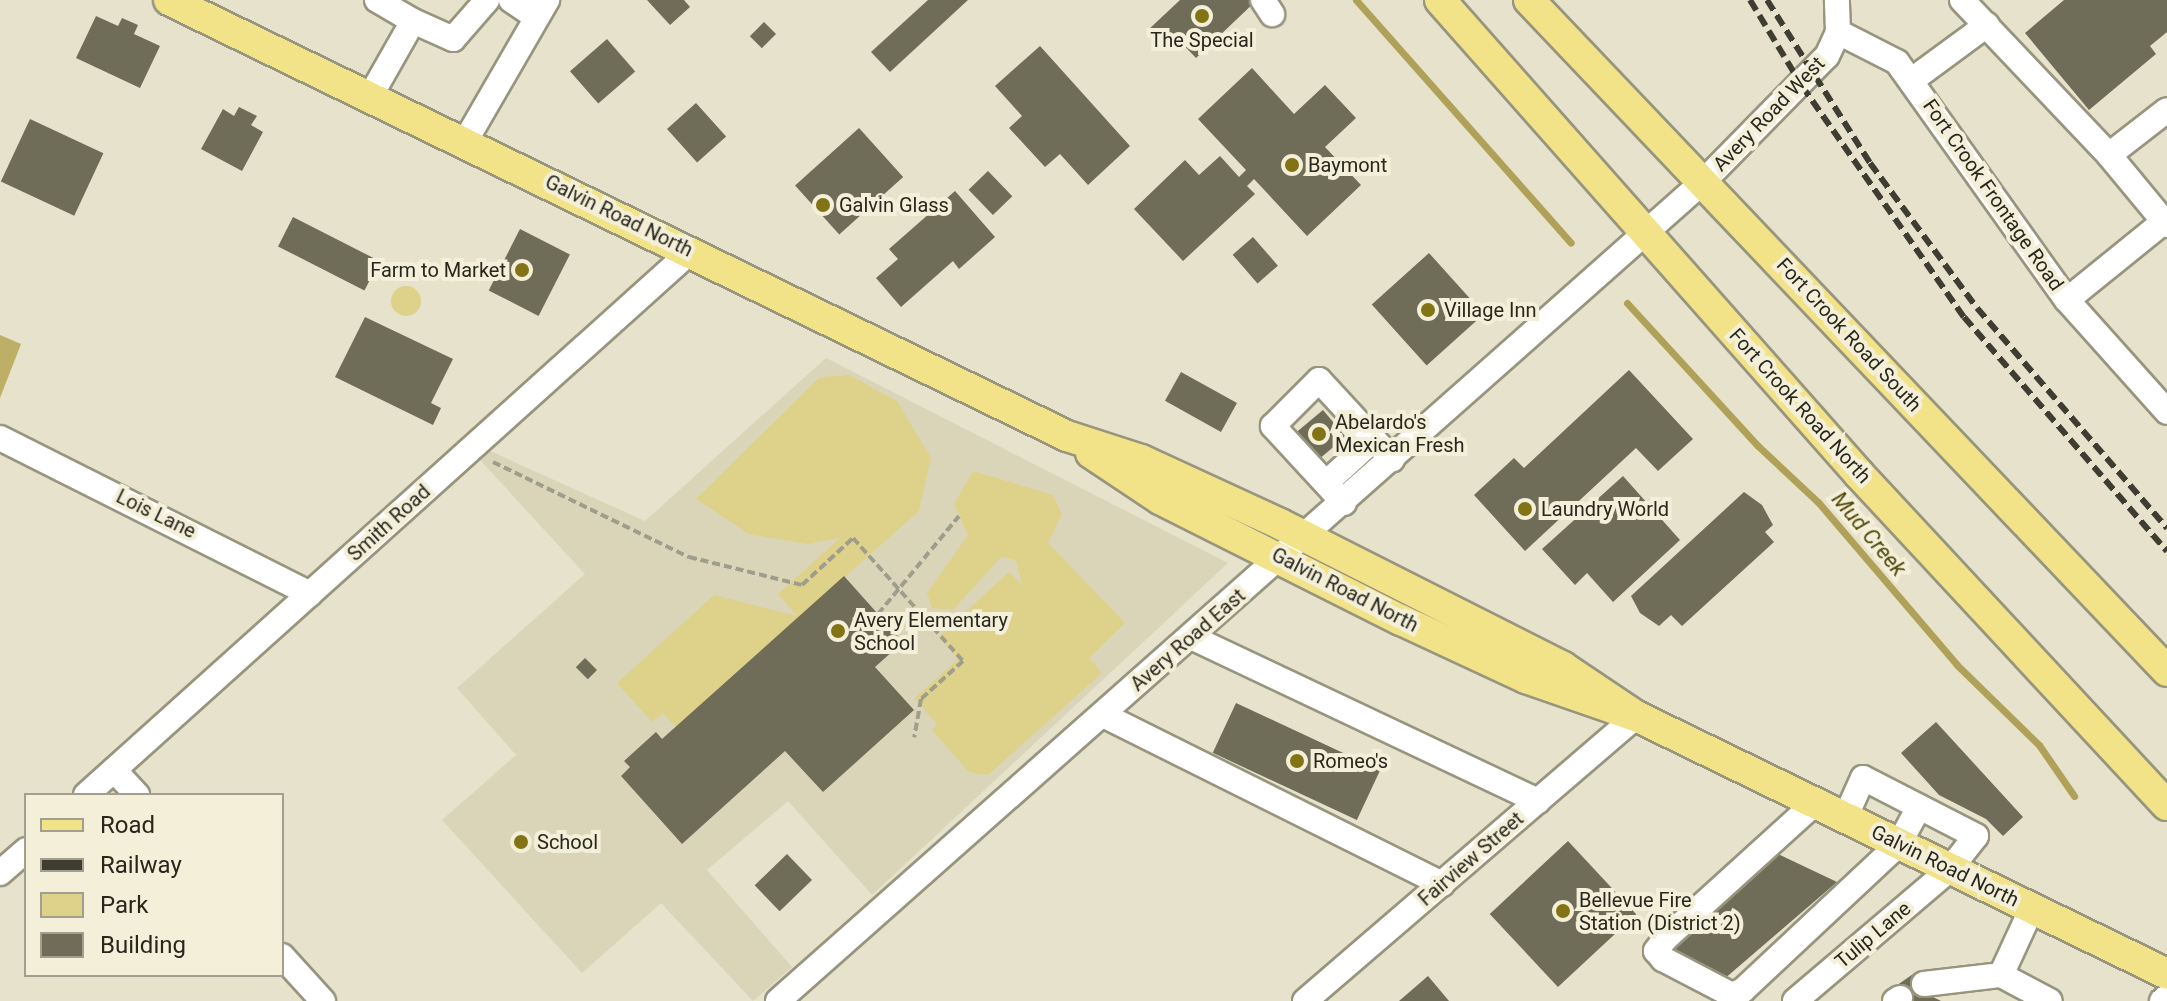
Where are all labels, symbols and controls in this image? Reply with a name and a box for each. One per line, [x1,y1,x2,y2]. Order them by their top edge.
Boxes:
marker: The Special [1193,7,1211,25]
place label: The Special [1150,28,1254,52]
street label: Avery Road West [1708,52,1830,176]
street label: Fort Crook Frontage Road [1918,95,2068,295]
place label: Baymont [1308,153,1387,177]
marker: Baymont [1283,156,1301,174]
street label: Galvin Road North [541,170,697,262]
place label: Galvin Glass [839,193,949,217]
marker: Galvin Glass [814,196,832,214]
street label: Fort Crook Road South [1772,253,1926,417]
place label: Farm to Market [370,258,506,282]
marker: Farm to Market [513,261,531,279]
place label: Village Inn [1444,298,1537,322]
marker: Village Inn [1419,301,1437,319]
street label: Fort Crook Road North [1724,324,1876,488]
place label: Abelardo's Mexican Fresh [1335,410,1465,457]
marker: Abelardo's Mexican Fresh [1310,425,1328,443]
street label: Smith Road [343,480,435,566]
street label: Lois Lane [112,484,200,544]
water label: Mud Creek [1826,486,1912,582]
place label: Laundry World [1541,497,1669,521]
marker: Laundry World [1516,500,1534,518]
street label: Galvin Road North [1268,543,1422,637]
street label: Avery Road East [1126,584,1250,696]
place label: Avery Elementary School [854,608,1008,655]
marker: Avery Elementary School [829,622,847,640]
place label: Romeo's [1313,749,1388,773]
marker: Romeo's [1288,752,1306,770]
legend [24,793,284,977]
street label: Fairview Street [1414,807,1528,911]
text: Road [100,811,155,839]
street label: Galvin Road North [1867,820,2023,912]
place label: School [537,830,598,854]
marker: School [512,833,530,851]
text: Railway [100,851,182,879]
place label: Bellevue Fire Station (District 2) [1579,888,1741,935]
text: Park [100,891,148,919]
street label: Tulip Lane [1830,896,1916,974]
marker: Bellevue Fire Station (District 2) [1554,902,1572,920]
text: Building [100,931,186,959]

